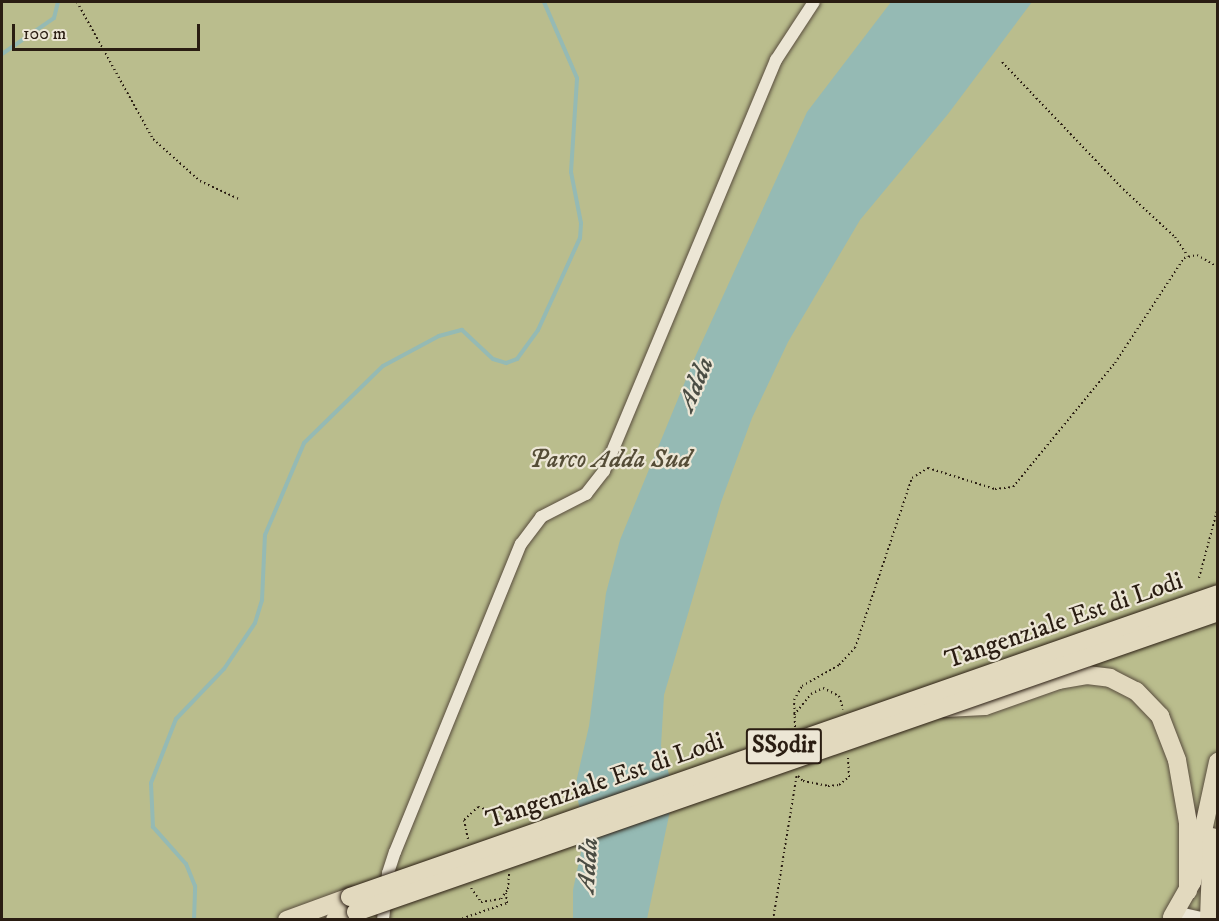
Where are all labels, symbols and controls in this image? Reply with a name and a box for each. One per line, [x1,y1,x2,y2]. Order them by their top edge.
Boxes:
scale bar [15,12,202,50]
text: 100 m [23,23,66,45]
water label: Adda [670,352,722,416]
park label: Parco Adda Sud [529,444,691,476]
street label: Tangenziale Est di Lodi [941,566,1187,676]
road number: SS9dir [745,725,823,767]
street label: Tangenziale Est di Lodi [482,726,728,836]
water label: Adda [570,836,606,894]

